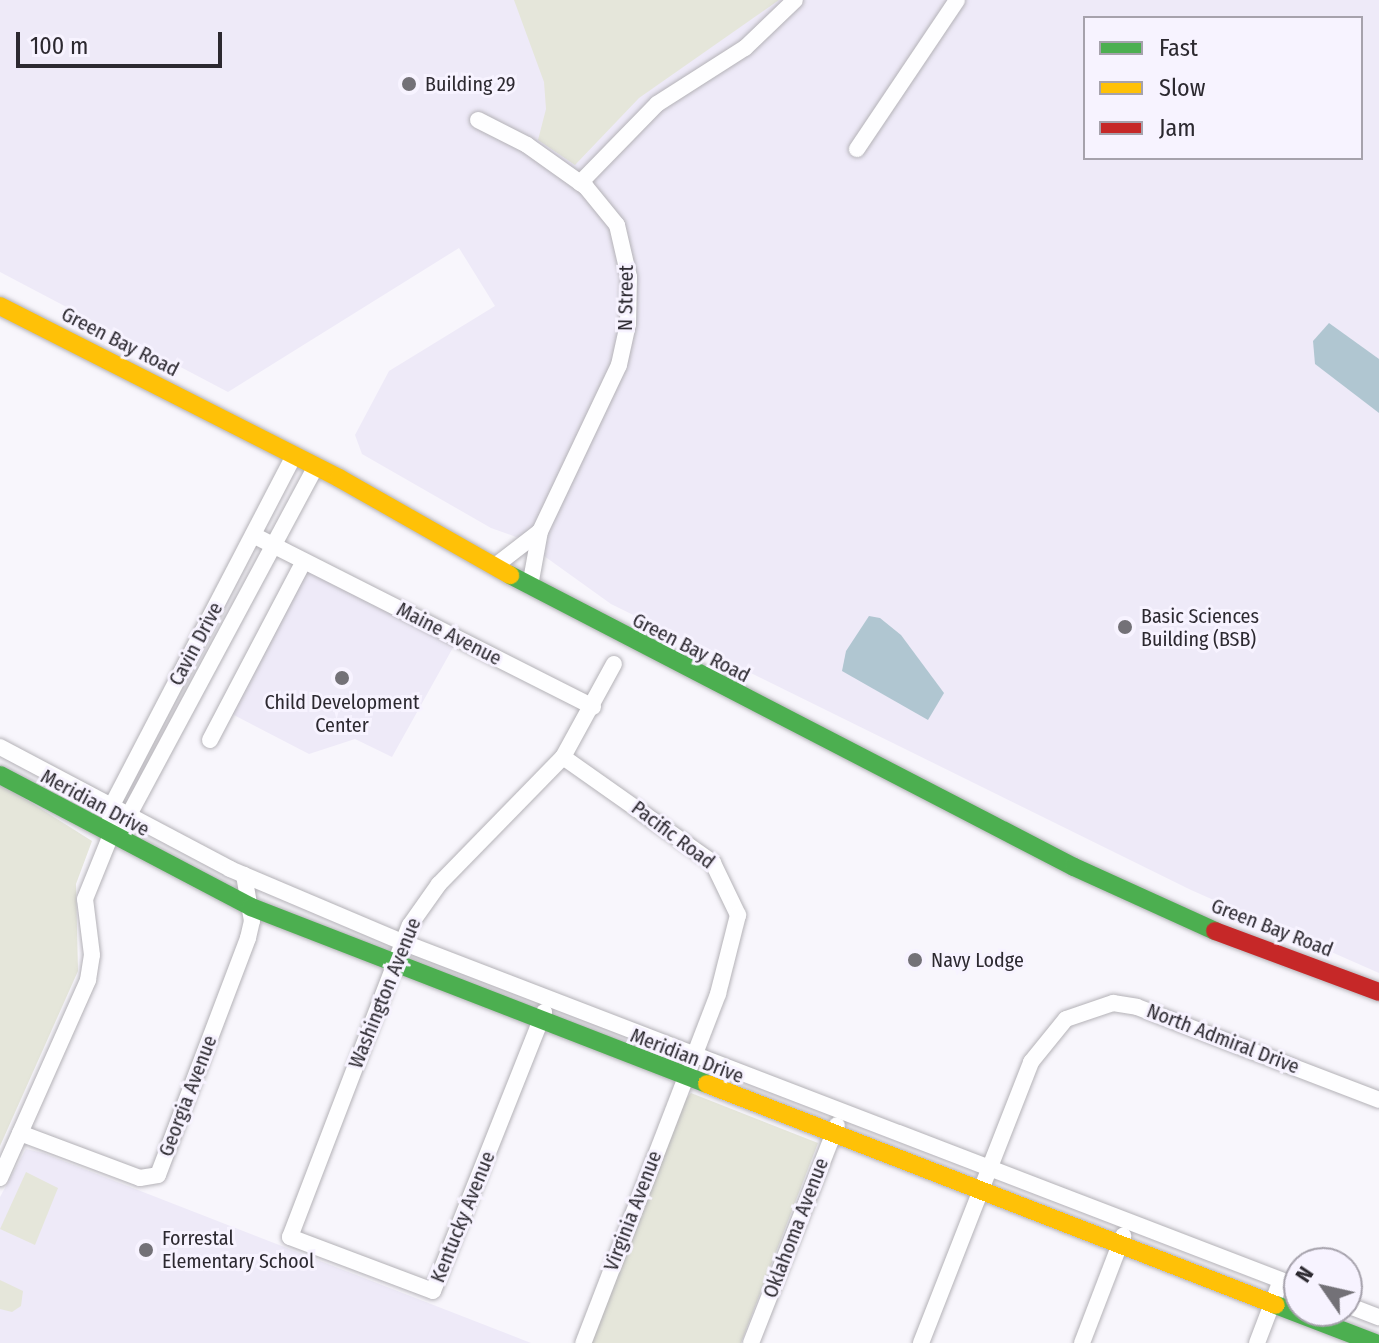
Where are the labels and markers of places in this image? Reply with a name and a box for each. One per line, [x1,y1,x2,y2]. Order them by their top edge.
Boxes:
place label: Building 29 [425,72,515,96]
marker: Building 29 [400,75,418,93]
place label: Basic Sciences Building (BSB) [1141,604,1259,651]
marker: Basic Sciences Building (BSB) [1116,618,1134,636]
marker: Child Development Center [333,669,351,687]
place label: Child Development Center [265,690,419,737]
place label: Navy Lodge [931,948,1024,972]
marker: Navy Lodge [906,951,924,969]
place label: Forrestal Elementary School [162,1226,314,1273]
marker: Forrestal Elementary School [137,1241,155,1259]

